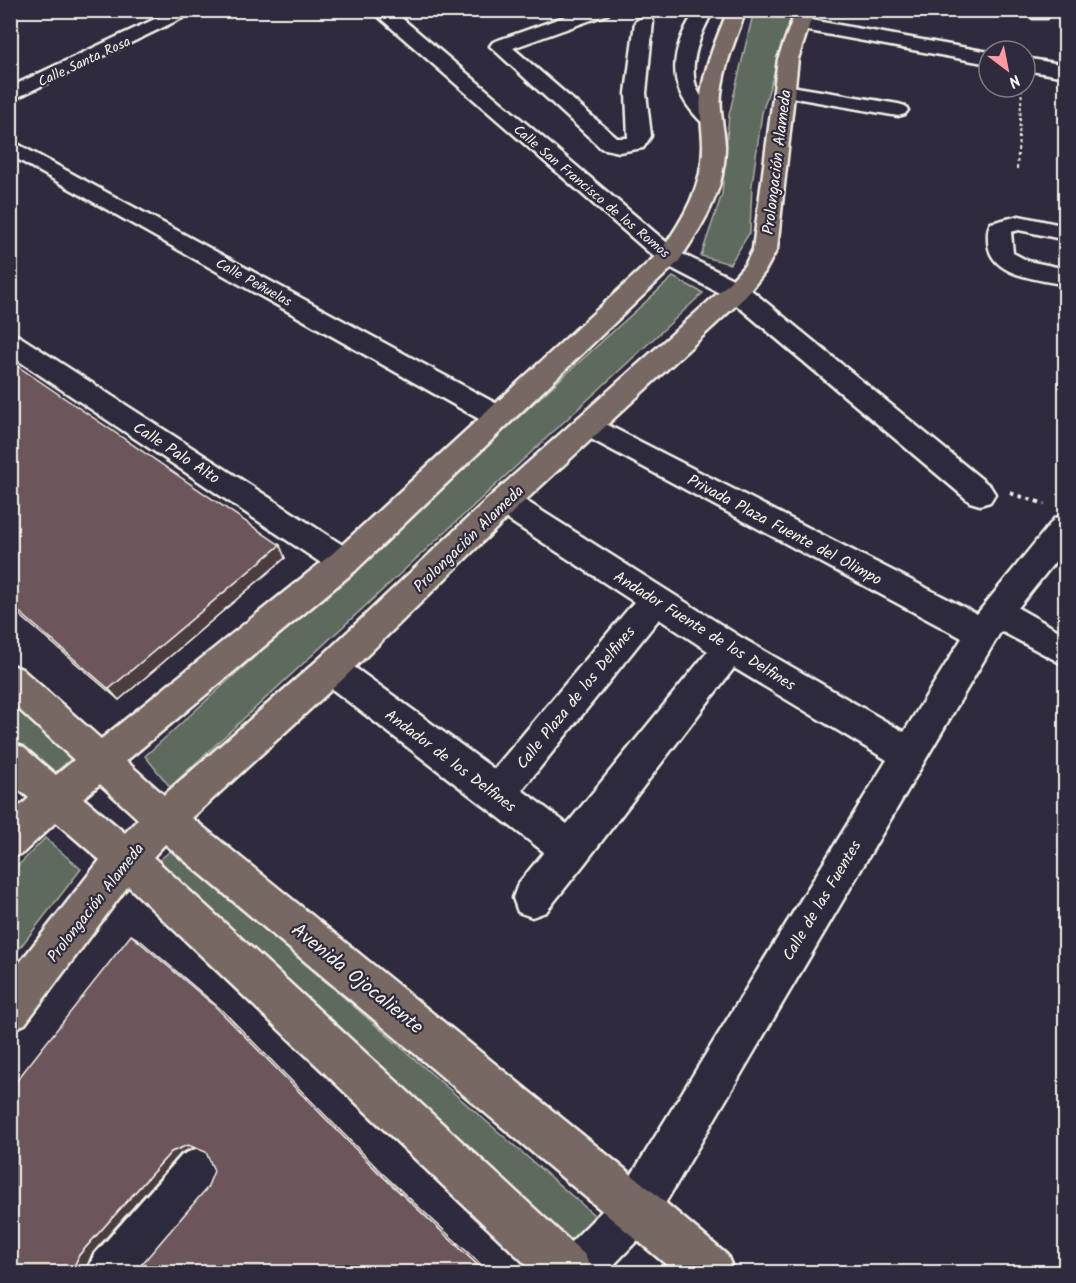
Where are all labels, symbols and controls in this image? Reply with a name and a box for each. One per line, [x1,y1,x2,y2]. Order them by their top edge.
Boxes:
street label: Calle Santa Rosa [35,31,134,93]
north arrow [977,39,1037,99]
text: N [1003,67,1025,94]
street label: Prolongación Alameda [756,88,799,236]
street label: Calle San Francisco de los Romos [508,119,675,264]
street label: Calle Peñuelas [211,253,296,313]
street label: Calle Palo Alto [128,416,225,491]
street label: Privada Plaza Fuente del Olimpo [682,468,886,592]
street label: Prolongación Alameda [408,479,530,599]
street label: Andador Fuente de los Delfines [608,565,800,698]
street label: Calle Plaza de los Delfines [510,621,642,775]
street label: Andador de los Delfines [379,703,521,819]
street label: Calle de las Fuentes [776,836,868,966]
street label: Prolongación Alameda [41,838,151,968]
street label: Avenida Ojocaliente [283,916,430,1043]

